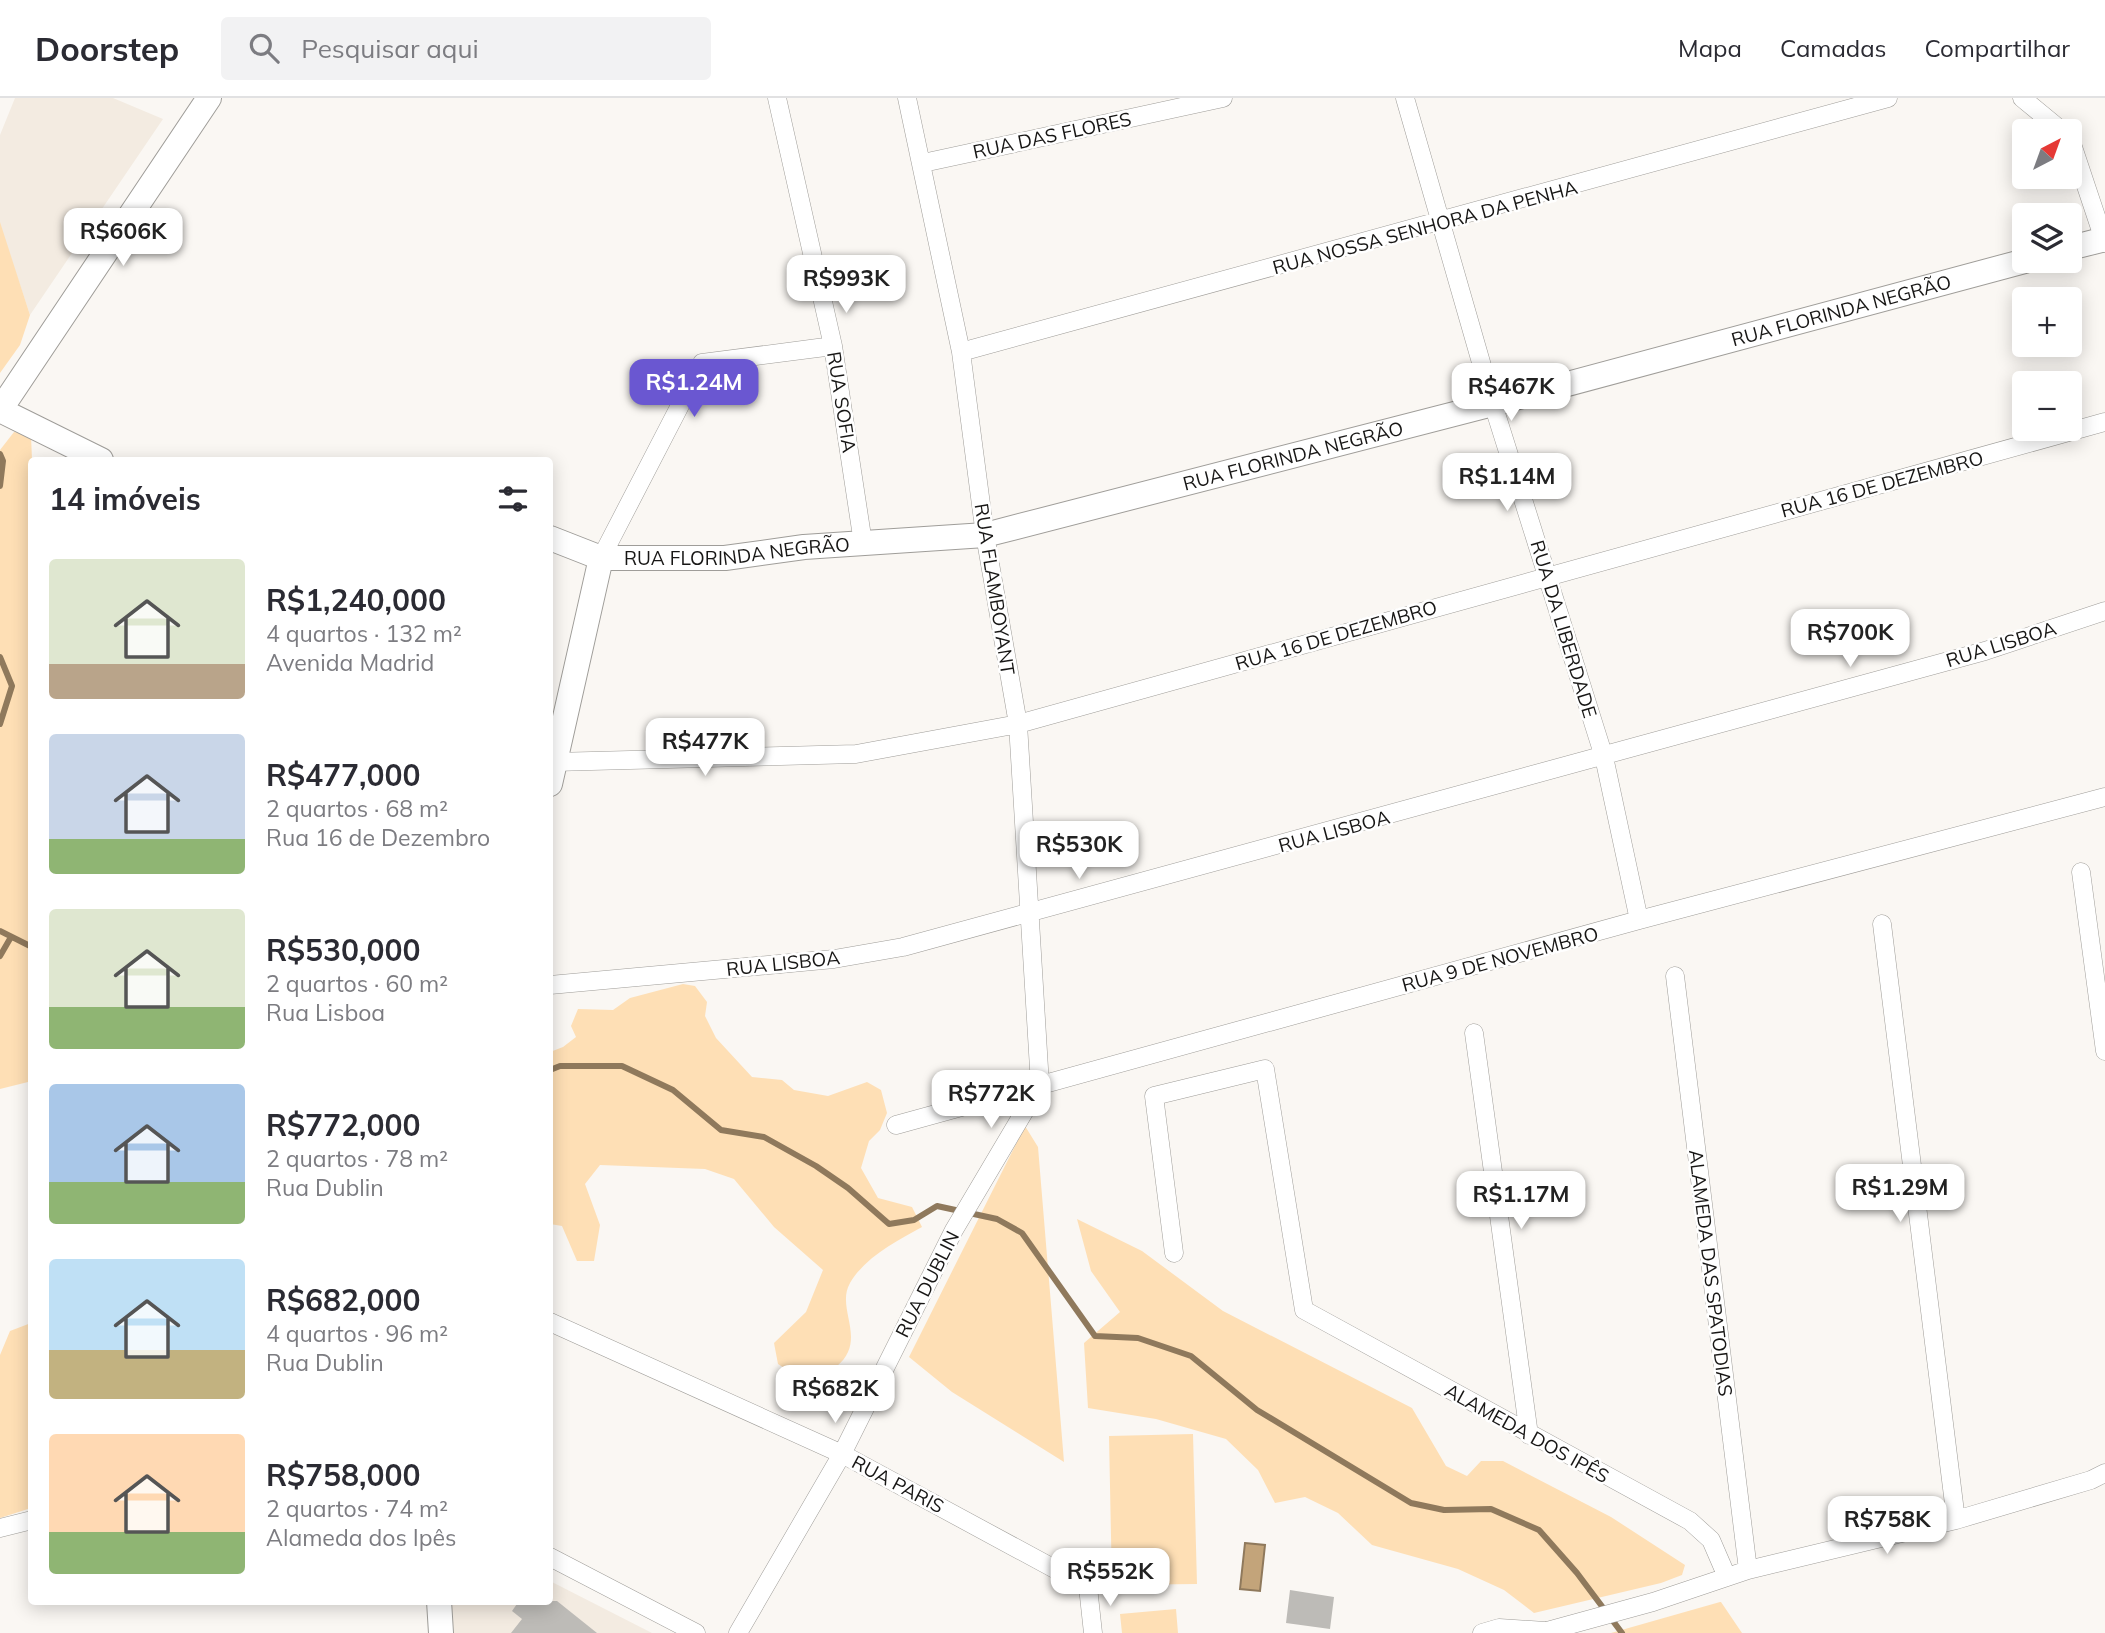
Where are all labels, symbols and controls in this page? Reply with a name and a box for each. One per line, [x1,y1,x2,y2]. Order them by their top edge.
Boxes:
search box [221,17,711,80]
text: Doorstep [35,28,179,69]
icon: search [245,29,283,67]
text: Pesquisar aqui [301,32,479,65]
text: Mapa [1678,33,1742,63]
text: Camadas [1780,33,1887,63]
text: Compartilhar [1925,33,2070,63]
street label: RUA DAS FLORES [971,106,1133,164]
north arrow [2012,119,2082,189]
map controls [2012,119,2082,441]
street label: RUA NOSSA SENHORA DA PENHA [1270,175,1580,279]
button: layers [2012,203,2082,273]
pin: R$606K [66,208,180,268]
text: R$606K [80,216,166,245]
pin: R$993K [789,256,903,315]
text: R$993K [803,263,889,292]
street label: RUA FLORINDA NEGRÃO [1729,269,1954,351]
button: + [2012,287,2082,357]
street label: RUA SOFIA [822,350,862,454]
pin: R$1.24M [629,360,759,419]
pin: R$467K [1454,364,1568,423]
text: R$1.24M [645,367,743,396]
text: R$467K [1468,371,1554,400]
button: − [2012,371,2082,441]
street label: RUA FLORINDA NEGRÃO [1180,416,1406,495]
street label: RUA 16 DE DEZEMBRO [1778,445,1986,523]
pin: R$1.14M [1442,454,1572,513]
text: R$1.14M [1458,461,1556,490]
text: 14 imóveis [49,480,201,518]
icon: filters [494,480,532,518]
street label: RUA FLAMBOYANT [970,501,1020,677]
street label: RUA FLORINDA NEGRÃO [624,532,850,570]
street label: RUA DA LIBERDADE [1526,537,1602,721]
text: R$1,240,000 [266,581,446,619]
icon: home [105,587,189,671]
street label: RUA 16 DE DEZEMBRO [1232,595,1440,675]
pin: R$700K [1793,610,1907,669]
street label: RUA LISBOA [1943,616,2059,672]
text: R$700K [1807,617,1893,646]
text: 4 quartos · 132 m² [266,619,462,648]
text: Avenida Madrid [266,648,434,677]
pin: R$477K [648,718,762,778]
text: R$477K [662,726,748,755]
text: R$477,000 [266,756,421,794]
icon: home [105,762,189,846]
text: 2 quartos · 68 m² [266,794,448,823]
street label: RUA LISBOA [1276,805,1392,857]
pin: R$530K [1022,822,1136,881]
text: Rua 16 de Dezembro [266,823,490,852]
text: R$530K [1036,829,1122,858]
street label: RUA 9 DE NOVEMBRO [1399,921,1601,997]
text: R$530,000 [266,931,421,969]
icon: home [105,937,189,1021]
street label: RUA LISBOA [725,945,841,981]
text: 2 quartos · 60 m² [266,969,448,998]
text: Rua Lisboa [266,998,385,1027]
pin: R$772K [934,1070,1048,1130]
text: R$772K [948,1078,1034,1107]
text: R$772,000 [266,1106,421,1144]
icon: home [105,1112,189,1196]
text: 2 quartos · 78 m² [266,1144,448,1173]
street label: ALAMEDA DAS SPATODIAS [1684,1148,1738,1398]
pin: R$1.29M [1835,1164,1965,1224]
pin: R$1.17M [1456,1172,1586,1231]
text: R$1.29M [1851,1172,1949,1201]
text: Rua Dublin [266,1173,384,1202]
text: R$1.17M [1472,1179,1570,1208]
street label: RUA DUBLIN [890,1227,964,1341]
text: R$682,000 [266,1281,421,1319]
icon: home [105,1287,189,1371]
text: 4 quartos · 96 m² [266,1319,448,1348]
text: Rua Dublin [266,1348,384,1377]
pin: R$682K [778,1366,892,1425]
text: R$682K [792,1373,878,1402]
street label: ALAMEDA DOS IPÊS [1441,1378,1613,1488]
street label: RUA PARIS [848,1450,948,1518]
text: R$758,000 [266,1456,421,1494]
icon: home [105,1462,189,1546]
text: 2 quartos · 74 m² [266,1494,448,1523]
pin: R$758K [1830,1496,1944,1556]
text: R$758K [1844,1504,1930,1533]
text: Alameda dos Ipês [266,1523,457,1552]
pin: R$552K [1053,1548,1167,1608]
text: R$552K [1067,1556,1153,1585]

